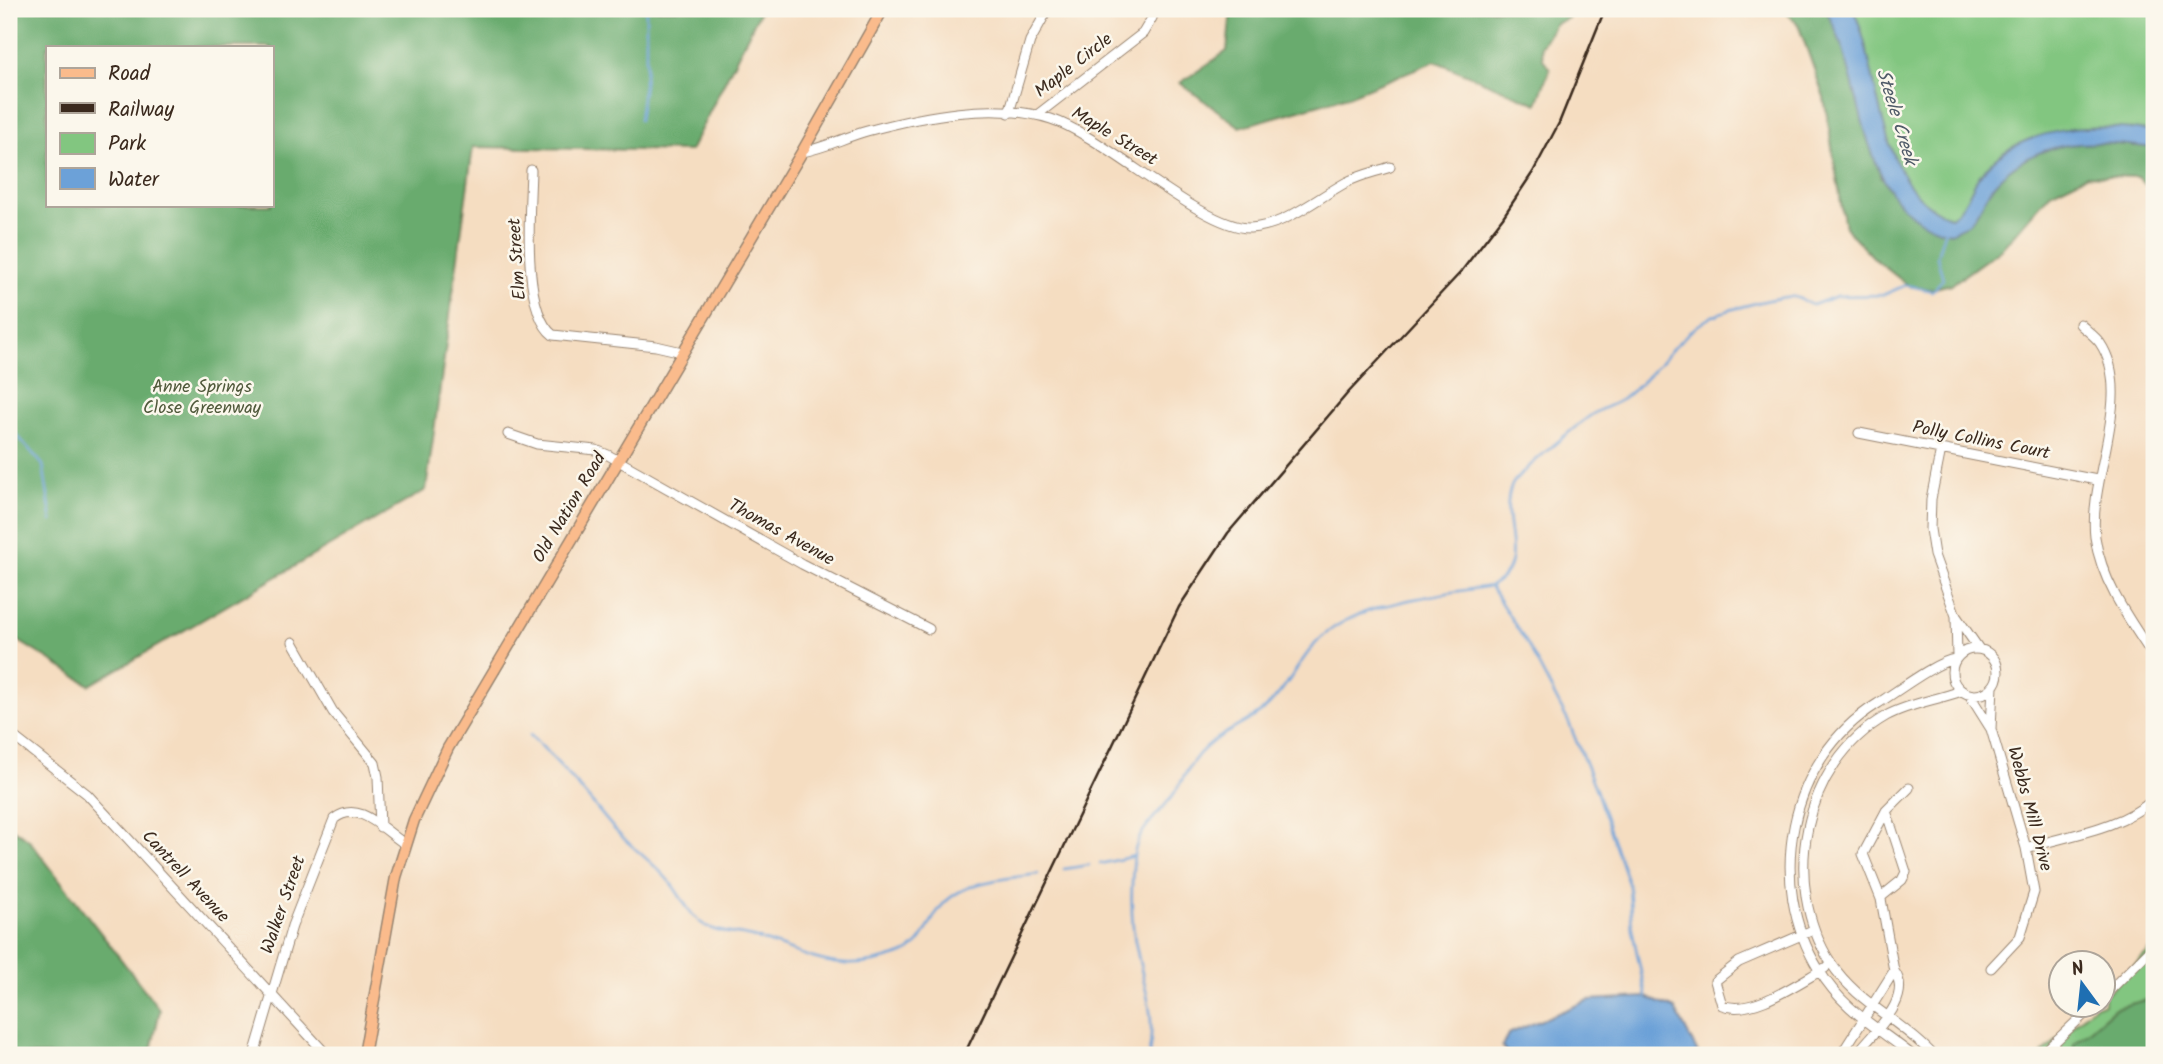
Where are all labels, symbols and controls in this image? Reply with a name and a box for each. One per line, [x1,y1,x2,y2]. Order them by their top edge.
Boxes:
street label: Maple Circle [1029,26,1119,106]
legend [46,46,273,206]
text: Road [108,58,151,91]
water label: Steele Creek [1867,65,1926,172]
text: Railway [108,94,174,127]
street label: Maple Street [1065,100,1164,175]
text: Park [108,128,146,161]
text: Water [108,164,160,197]
street label: Elm Street [501,216,535,301]
park label: Anne Springs Close Greenway [143,373,262,423]
street label: Polly Collins Court [1910,413,2053,469]
street label: Old Nation Road [525,446,615,569]
street label: Thomas Avenue [722,492,840,574]
street label: Webbs Mill Drive [1998,743,2060,875]
street label: Cantrell Avenue [134,824,236,930]
street label: Walker Street [254,851,315,958]
north arrow [2048,948,2118,1018]
text: N [2068,953,2088,986]

